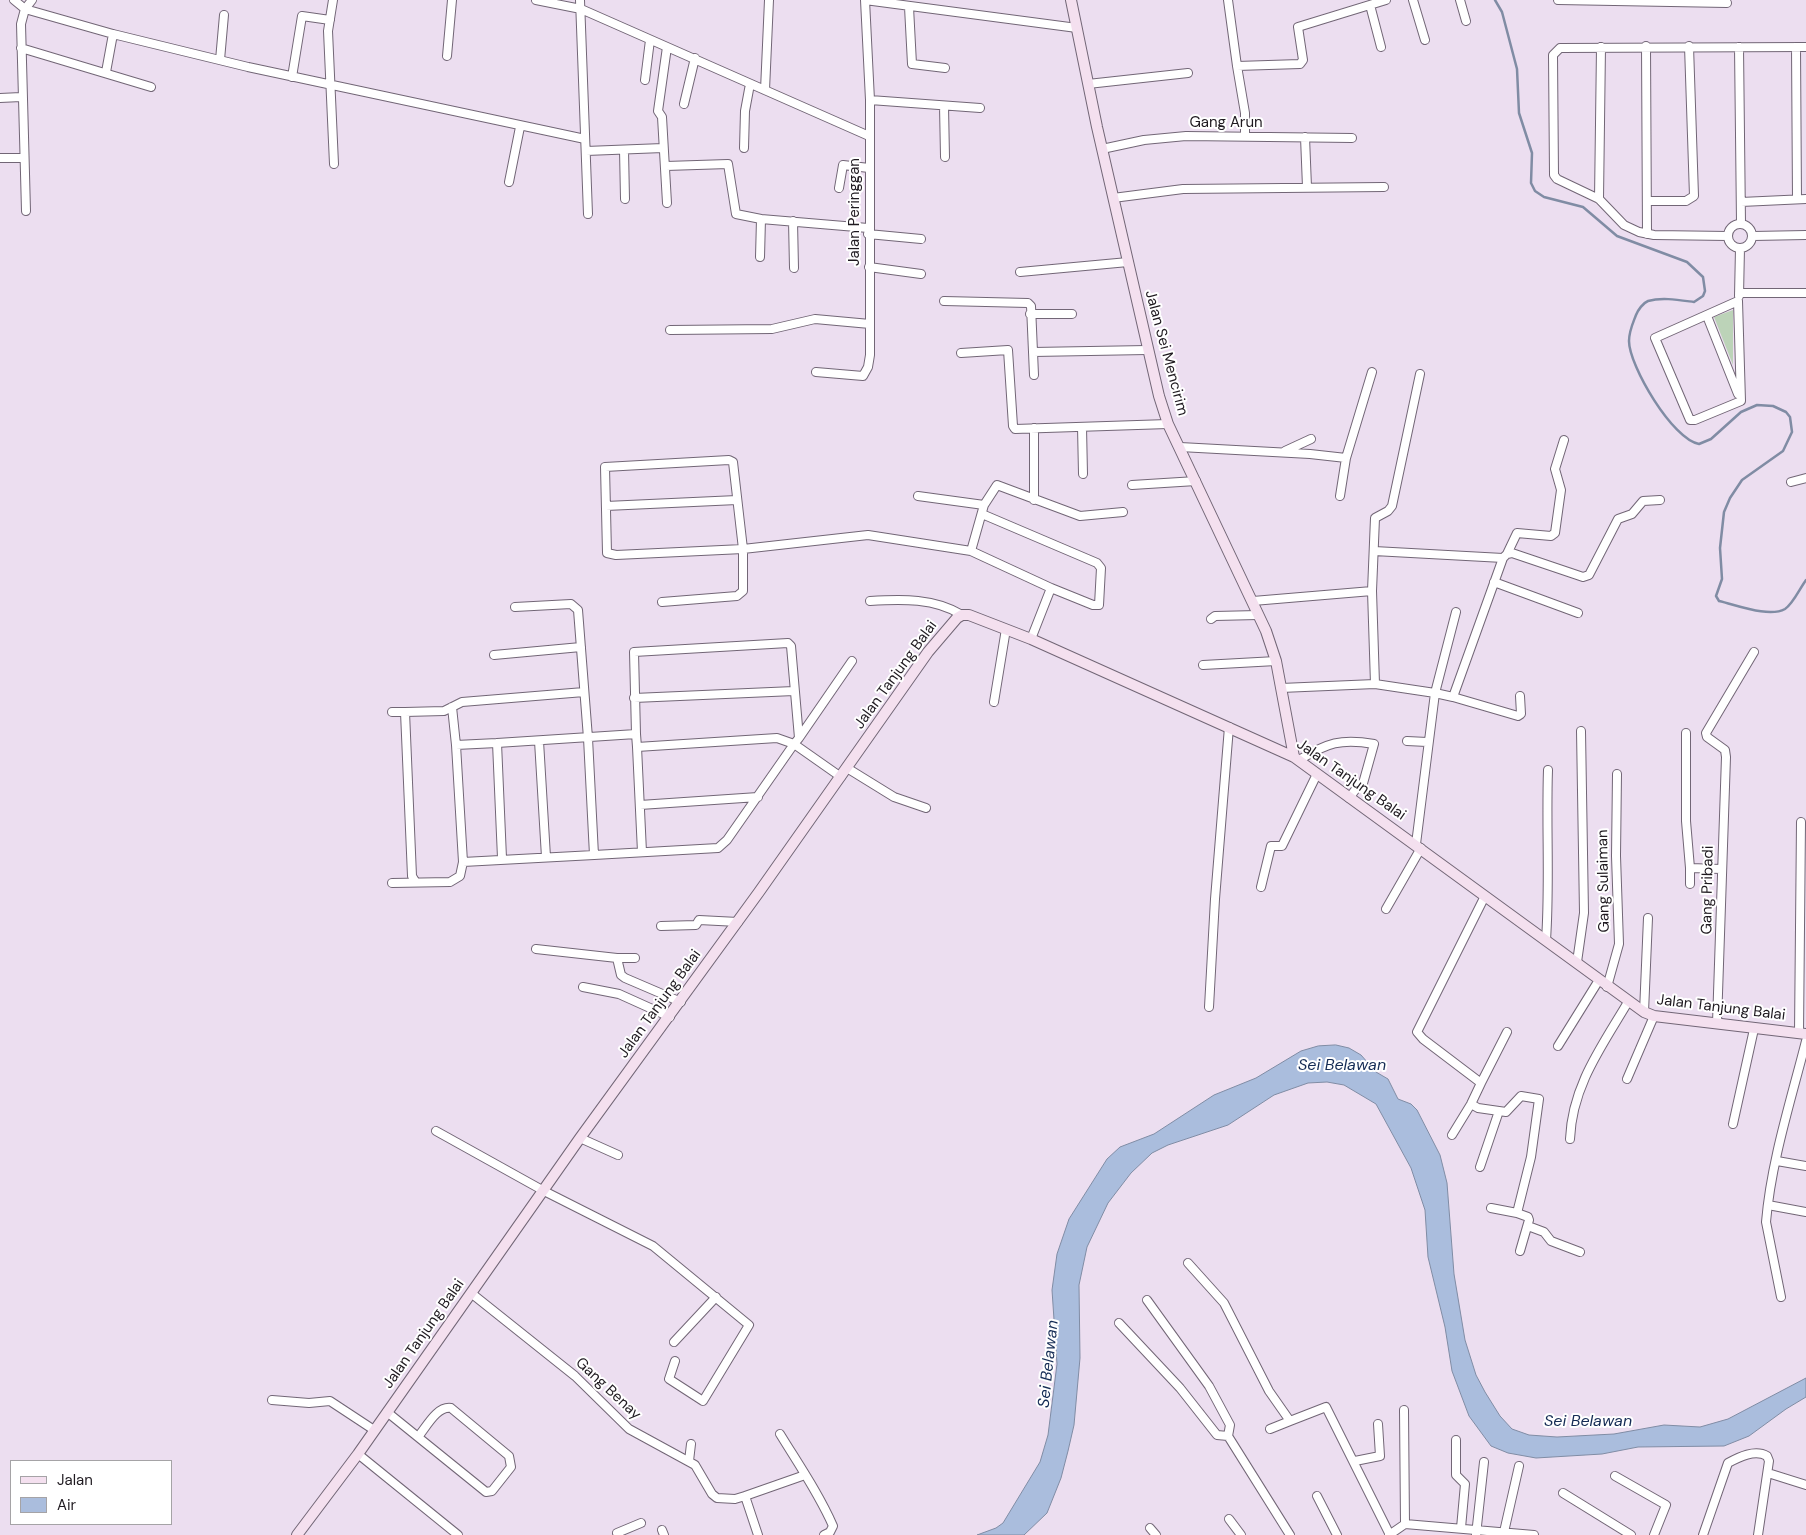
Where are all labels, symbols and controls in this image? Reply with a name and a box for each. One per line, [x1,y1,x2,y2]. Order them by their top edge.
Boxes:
street label: Gang Arun [1189,114,1263,132]
street label: Jalan Peringgan [846,158,864,266]
street label: Jalan Sei Mencirim [1141,288,1191,418]
street label: Jalan Tanjung Balai [851,617,941,733]
street label: Jalan Tanjung Balai [1293,736,1409,824]
street label: Gang Sulaiman [1594,829,1614,933]
street label: Gang Pribadi [1698,845,1718,935]
street label: Jalan Tanjung Balai [615,946,705,1062]
street label: Jalan Tanjung Balai [1656,991,1786,1025]
water label: Sei Belawan [1298,1056,1386,1076]
street label: Jalan Tanjung Balai [380,1276,468,1392]
water label: Sei Belawan [1035,1319,1063,1409]
street label: Gang Benay [572,1354,644,1424]
water label: Sei Belawan [1544,1412,1632,1432]
legend [10,1460,172,1525]
text: Jalan [57,1470,93,1490]
text: Air [57,1495,76,1515]

